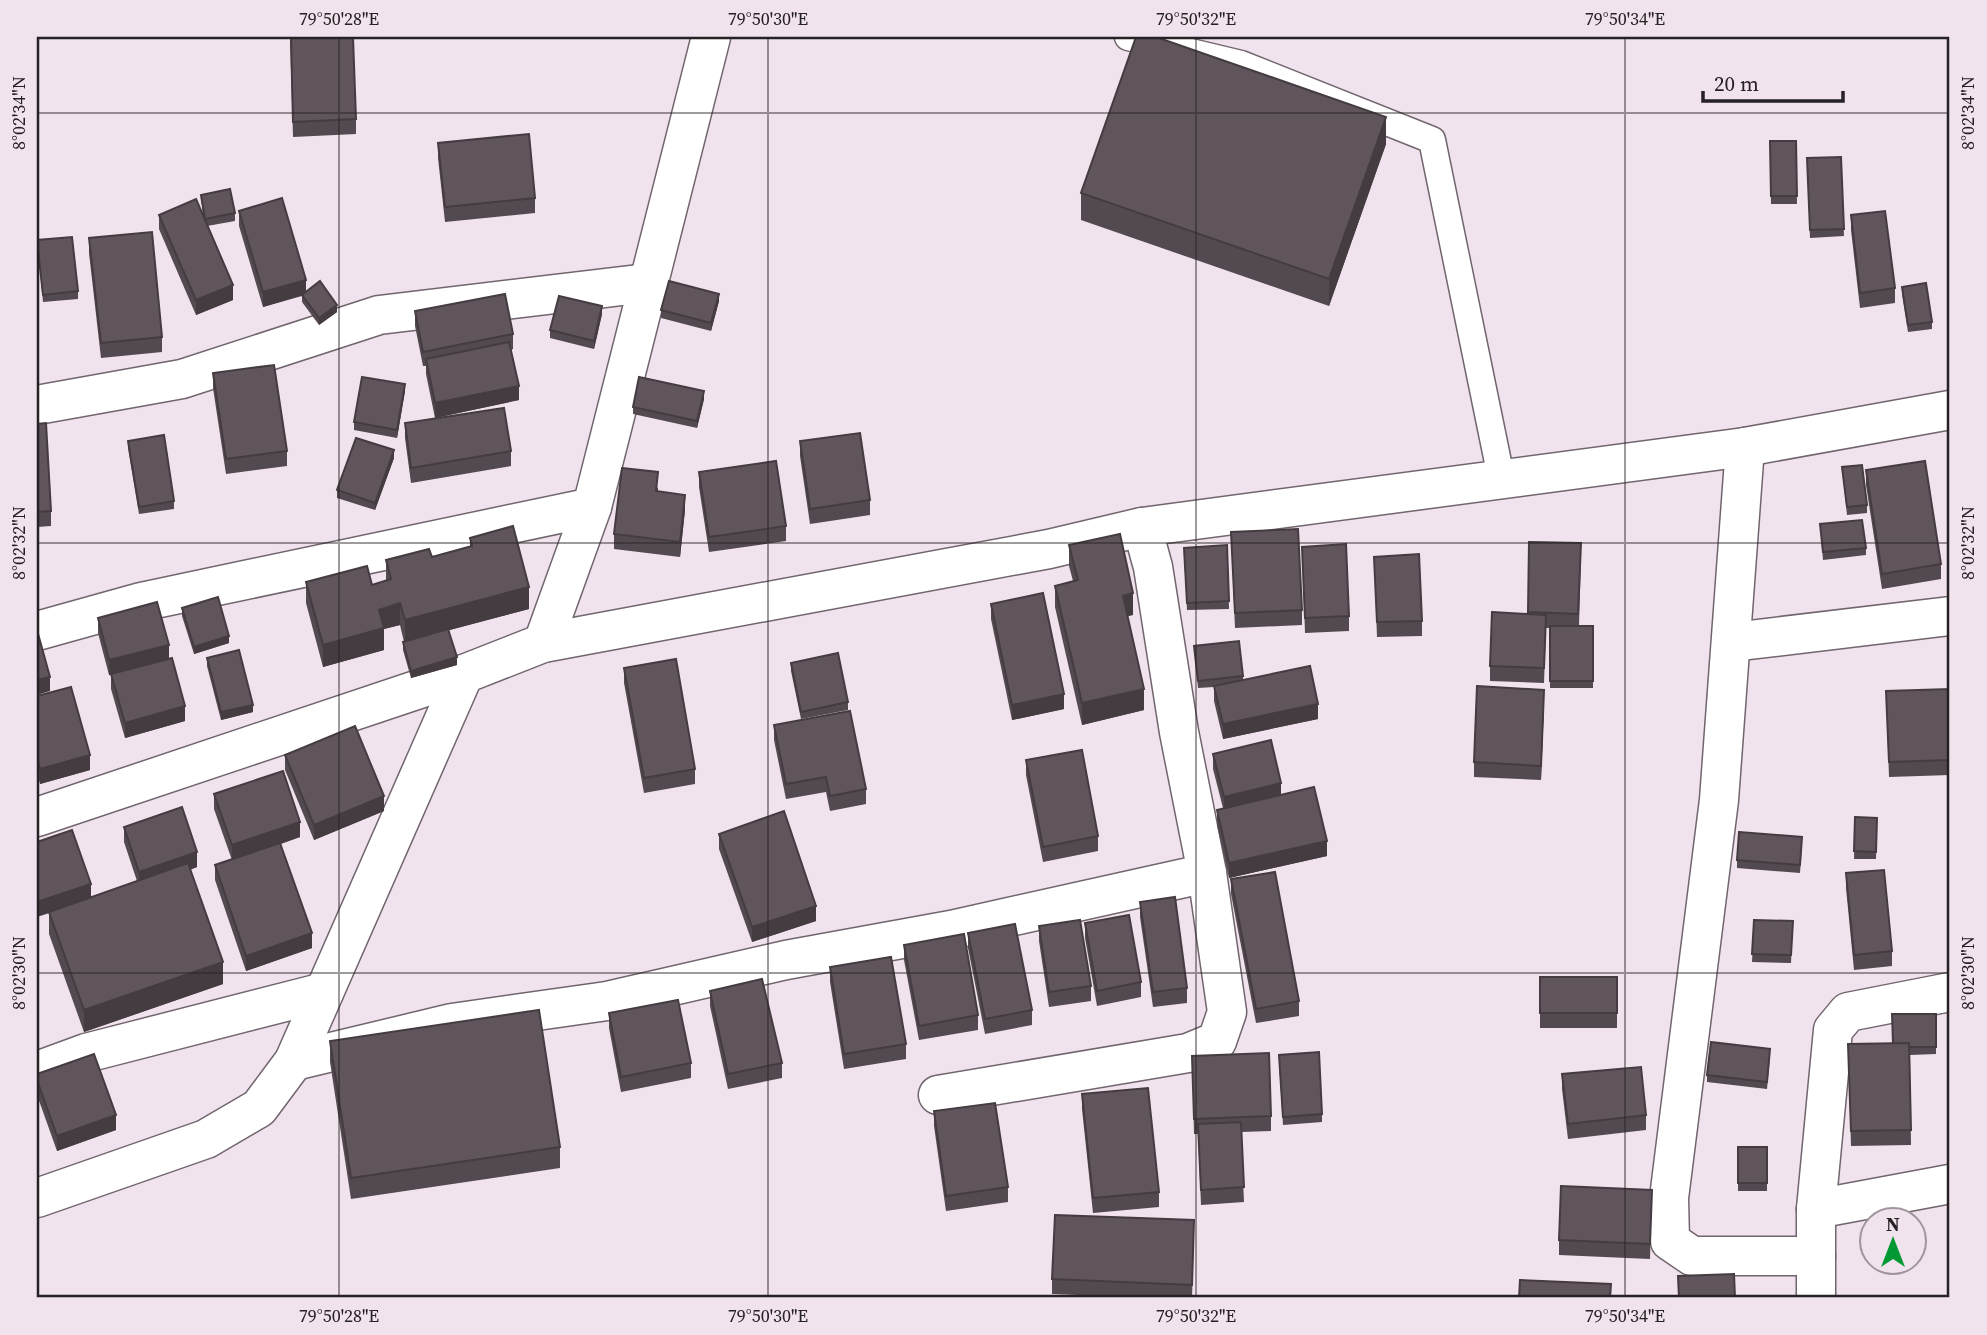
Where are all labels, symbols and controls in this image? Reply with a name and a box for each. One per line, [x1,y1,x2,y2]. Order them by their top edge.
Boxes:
text: 79°50'28"E [299,6,379,31]
text: 79°50'30"E [728,6,808,31]
text: 79°50'32"E [1156,6,1236,31]
text: 79°50'34"E [1585,6,1665,31]
scale bar [1703,60,1843,104]
text: 20 m [1714,69,1759,98]
text: 8°02'34"N [6,76,31,150]
text: 8°02'34"N [1955,76,1980,150]
text: 8°02'32"N [6,506,31,580]
text: 8°02'32"N [1955,506,1980,580]
text: 8°02'30"N [6,936,31,1010]
text: 8°02'30"N [1955,936,1980,1010]
north arrow [1857,1206,1927,1276]
text: N [1886,1211,1900,1237]
text: 79°50'28"E [299,1303,379,1328]
text: 79°50'30"E [728,1303,808,1328]
text: 79°50'32"E [1156,1303,1236,1328]
text: 79°50'34"E [1585,1303,1665,1328]

